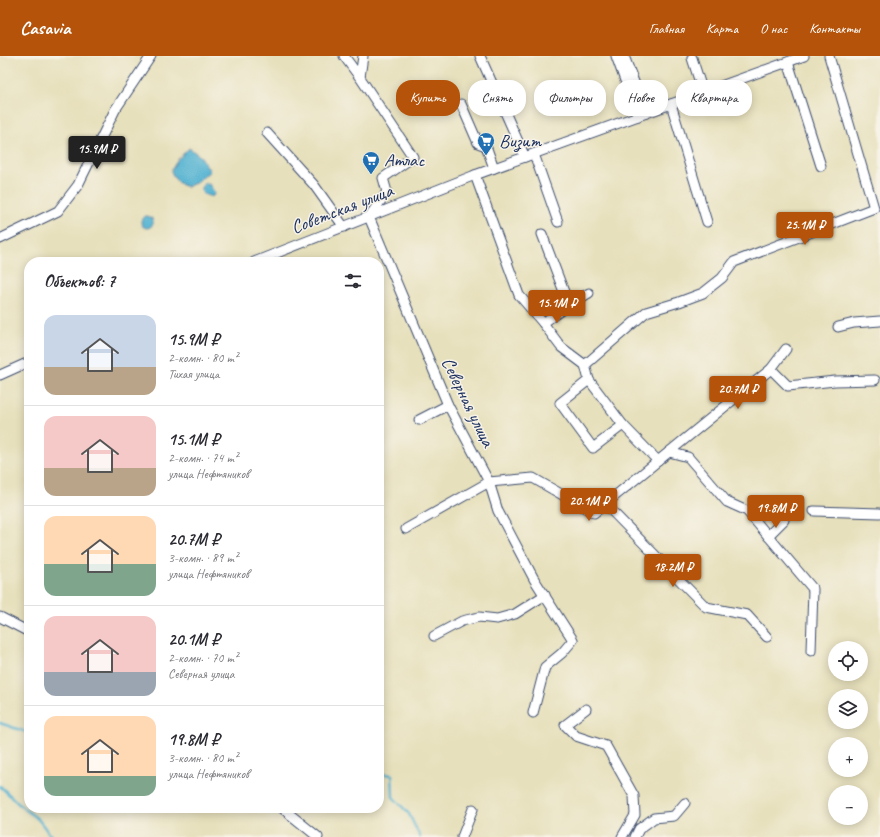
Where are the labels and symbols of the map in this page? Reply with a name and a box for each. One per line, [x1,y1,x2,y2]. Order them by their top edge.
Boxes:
place label: Визит [499,129,542,153]
supermarket icon: Визит [476,131,496,156]
pin: 15.9M ₽ [60,136,134,170]
place label: Атлас [384,148,425,172]
supermarket icon: Атлас [361,150,381,175]
street label: Советская улица [288,178,398,239]
pin: 25.1M ₽ [768,212,842,246]
pin: 15.1M ₽ [520,290,594,324]
street label: Северная улица [436,353,501,452]
pin: 20.7M ₽ [701,376,775,410]
pin: 20.1M ₽ [552,488,626,522]
pin: 19.8M ₽ [739,495,813,529]
pin: 18.2M ₽ [636,554,710,588]

